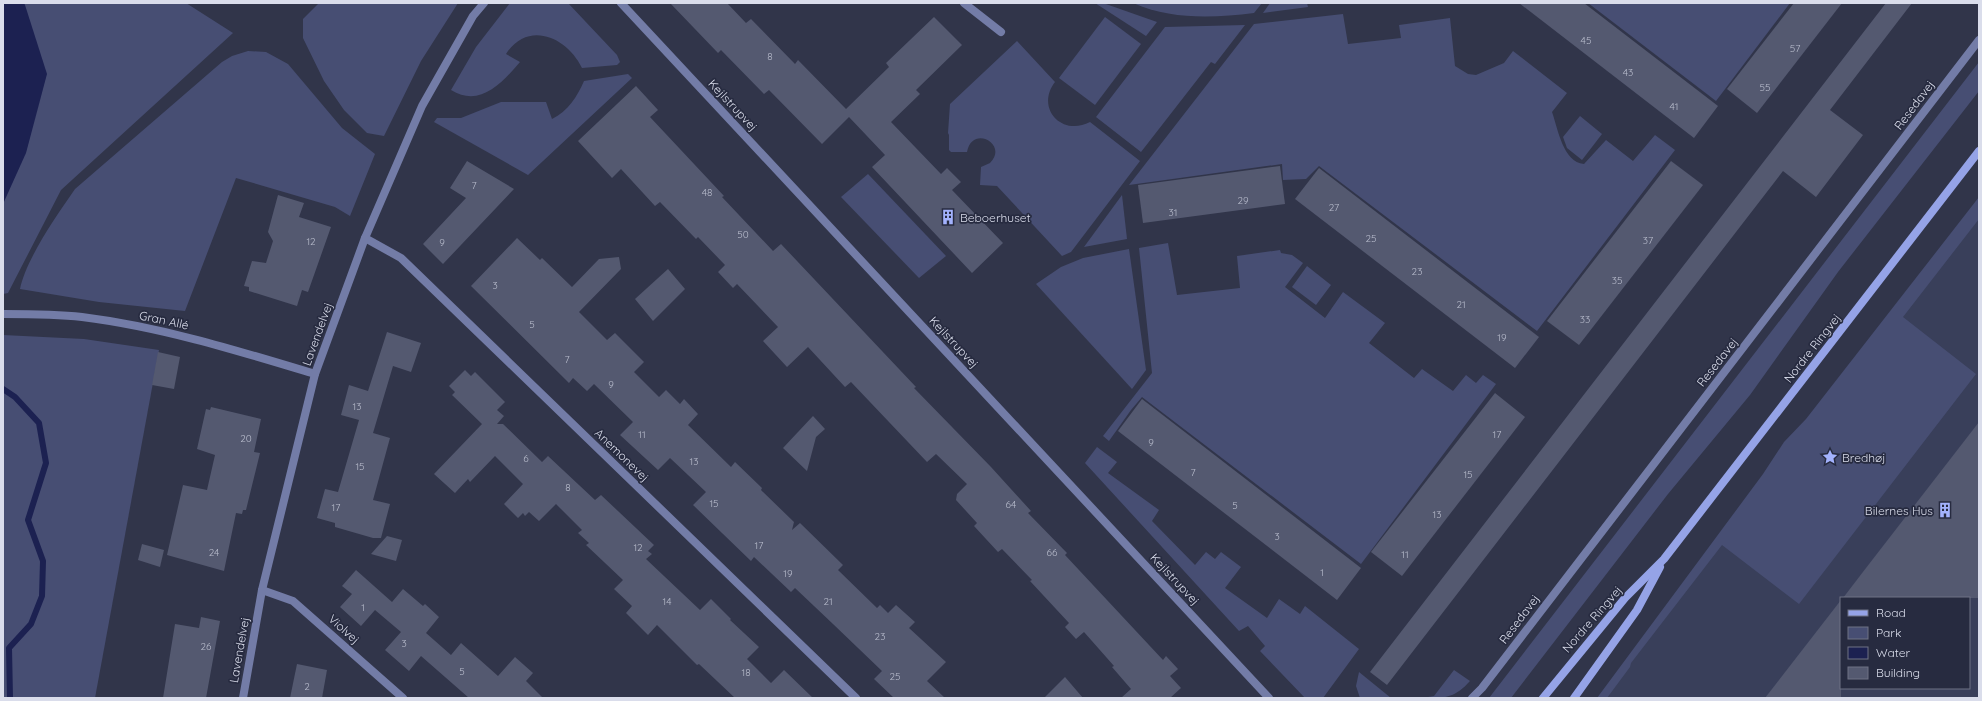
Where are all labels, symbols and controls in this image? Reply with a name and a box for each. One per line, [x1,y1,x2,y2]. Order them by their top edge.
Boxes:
house number: 45 [1581,34,1591,47]
house number: 57 [1790,42,1800,55]
house number: 8 [767,50,773,63]
house number: 43 [1623,66,1633,79]
street label: Kejlstrupvej [705,76,761,134]
street label: Resedavej [1891,77,1937,133]
house number: 55 [1760,81,1770,94]
house number: 41 [1670,100,1678,113]
house number: 7 [471,179,477,192]
house number: 48 [702,186,712,199]
house number: 29 [1237,194,1249,207]
house number: 27 [1329,201,1339,214]
house number: 31 [1169,206,1177,219]
building icon: Beboerhuset [939,208,957,226]
place label: Beboerhuset [960,210,1031,225]
house number: 50 [737,228,749,241]
house number: 25 [1366,232,1377,245]
house number: 37 [1643,234,1653,247]
house number: 12 [306,235,316,248]
house number: 9 [439,236,445,249]
house number: 23 [1412,265,1422,278]
house number: 35 [1612,274,1622,287]
house number: 3 [492,279,498,292]
house number: 21 [1456,298,1466,311]
street label: Lavendelvej [299,300,335,368]
street label: Gran Allé [138,307,190,333]
street label: Nordre Ringvej [1780,311,1844,385]
street label: Kejlstrupvej [926,313,982,371]
house number: 33 [1580,313,1590,326]
house number: 5 [529,318,535,331]
house number: 19 [1497,331,1507,344]
street label: Resedavej [1693,335,1741,389]
house number: 7 [564,353,570,366]
house number: 9 [608,378,614,391]
house number: 13 [353,400,361,413]
street label: Anemonevej [592,425,652,485]
house number: 11 [638,428,646,441]
house number: 17 [1493,428,1501,441]
house number: 20 [240,432,252,445]
house number: 9 [1148,436,1154,449]
place icon: Bredhøj [1821,448,1839,466]
place label: Bredhøj [1842,450,1886,465]
house number: 6 [523,452,529,465]
house number: 13 [690,455,698,468]
house number: 15 [355,460,365,473]
house number: 7 [1190,466,1196,479]
house number: 15 [1463,468,1473,481]
house number: 8 [565,481,571,494]
house number: 15 [709,497,719,510]
house number: 64 [1006,498,1016,511]
house number: 5 [1232,499,1238,512]
house number: 17 [332,501,340,514]
building icon: Bilernes Hus [1936,501,1954,519]
place label: Bilernes Hus [1865,503,1933,518]
house number: 13 [1433,508,1441,521]
house number: 3 [1274,530,1280,543]
house number: 17 [755,539,763,552]
house number: 12 [633,541,643,554]
house number: 24 [209,546,219,559]
house number: 66 [1047,546,1058,559]
house number: 11 [1401,548,1409,561]
street label: Kejlstrupvej [1147,550,1203,608]
house number: 1 [1320,566,1324,579]
house number: 19 [783,567,793,580]
street label: Nordre Ringvej [1559,583,1625,655]
street label: Resedavej [1496,591,1542,647]
house number: 14 [663,595,671,608]
house number: 21 [823,595,833,608]
legend [1840,597,1970,689]
house number: 1 [361,601,365,614]
text: Road [1876,605,1906,620]
street label: Violvej [325,611,363,647]
street label: Lavendelvej [226,616,252,684]
text: Park [1876,625,1901,640]
house number: 23 [875,630,885,643]
house number: 3 [401,637,407,650]
house number: 26 [201,640,212,653]
text: Water [1876,645,1911,660]
house number: 5 [459,665,465,678]
text: Building [1876,665,1920,680]
house number: 18 [741,666,751,679]
house number: 25 [890,670,901,683]
house number: 2 [304,680,310,693]

